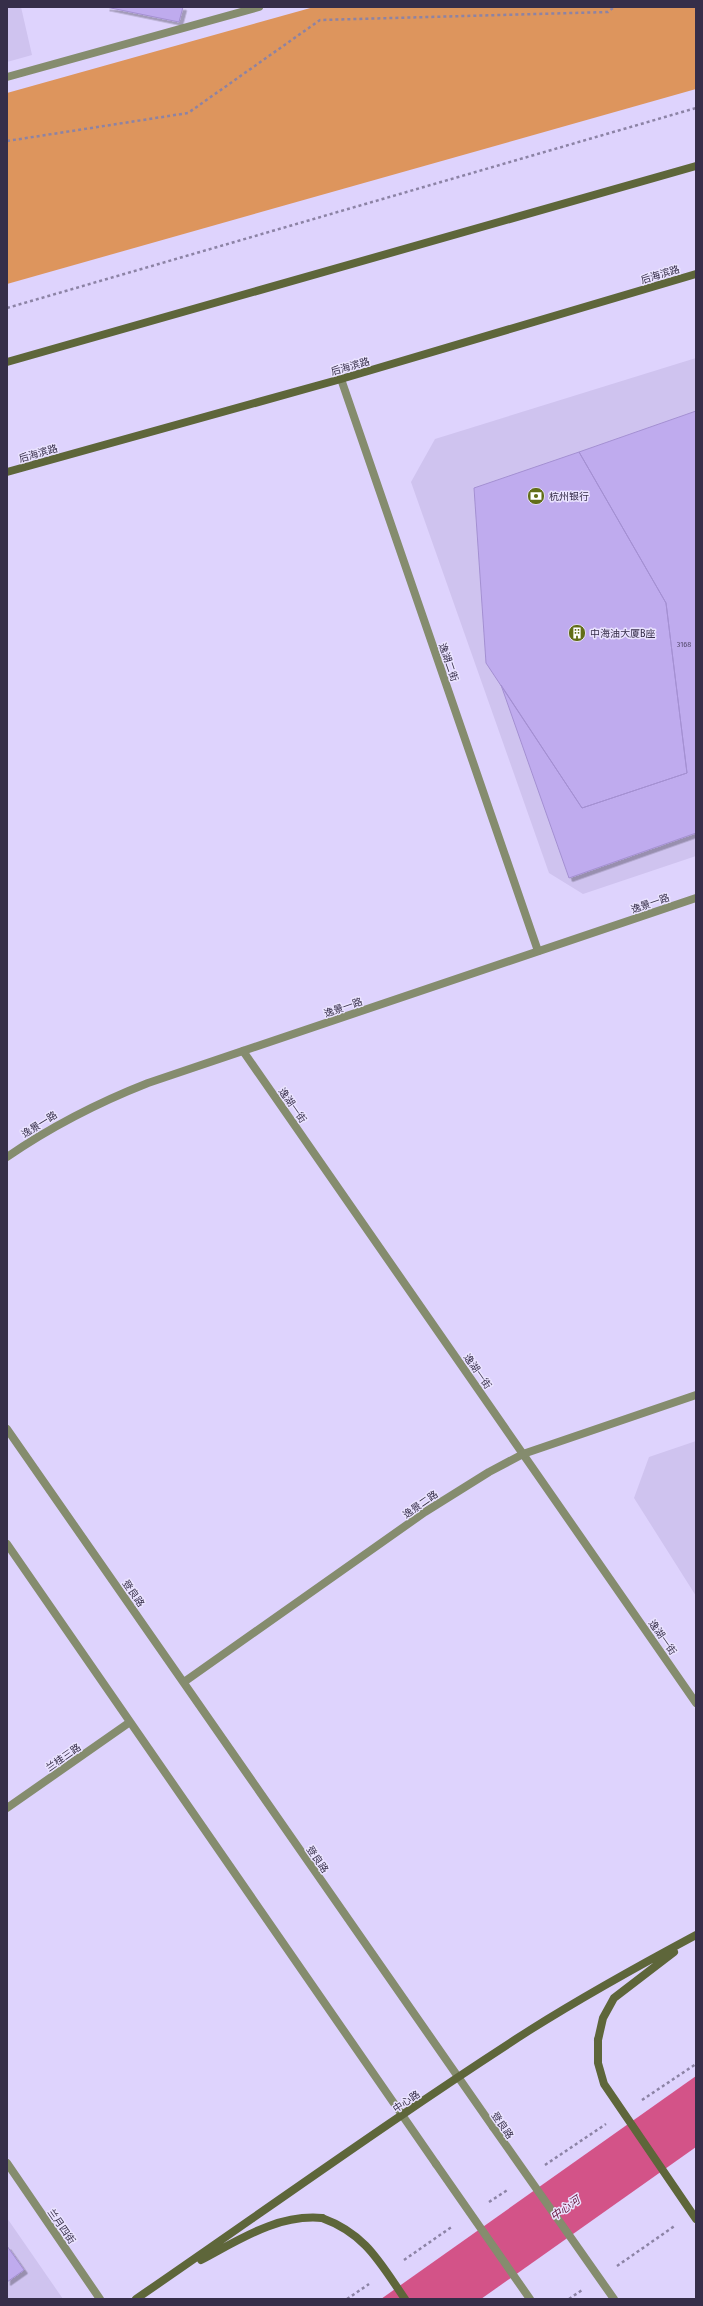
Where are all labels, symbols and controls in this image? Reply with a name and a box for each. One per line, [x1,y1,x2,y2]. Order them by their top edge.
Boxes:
street label: 后海滨路 [639,263,681,287]
street label: 后海滨路 [329,356,371,378]
street label: 后海滨路 [17,443,59,465]
bank icon: 杭州银行 [526,486,546,506]
place label: 杭州银行 [549,491,589,503]
building icon: 中海油大厦B座 [567,623,587,643]
place label: 中海油大厦B座 [590,628,655,640]
house number: 3168 [677,640,691,649]
street label: 逸湖二街 [436,641,460,683]
street label: 逸景一路 [629,892,671,916]
street label: 逸景一路 [322,996,364,1020]
street label: 逸湖一街 [276,1086,309,1125]
street label: 逸景一路 [19,1109,60,1141]
street label: 逸湖一街 [461,1352,494,1391]
street label: 逸景二路 [401,1488,440,1521]
street label: 登良路 [120,1578,147,1609]
street label: 逸湖一街 [646,1618,679,1657]
street label: 兰桂三路 [44,1741,83,1774]
street label: 登良路 [304,1844,331,1875]
street label: 中心路 [391,2088,422,2115]
street label: 登良路 [489,2110,516,2141]
water label: 中心河 [548,2192,584,2223]
street label: 兰月四街 [45,2207,78,2246]

